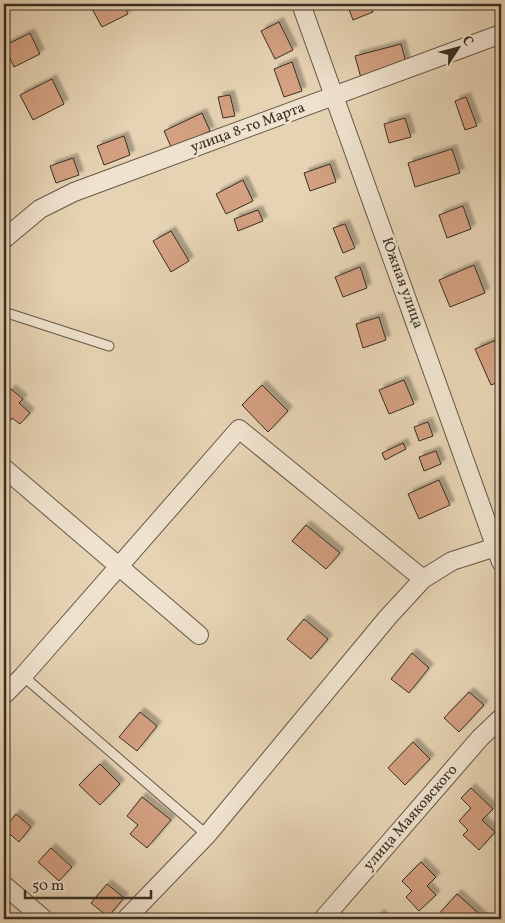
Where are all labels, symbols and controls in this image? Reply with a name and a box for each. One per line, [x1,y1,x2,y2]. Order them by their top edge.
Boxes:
north arrow [432,22,482,72]
text: С [457,32,478,50]
street label: улица 8-го Марта [188,98,308,158]
street label: Южная улица [376,234,428,332]
street label: улица Маяковского [359,760,463,876]
scale bar [25,868,151,900]
text: 50 m [32,876,64,897]

